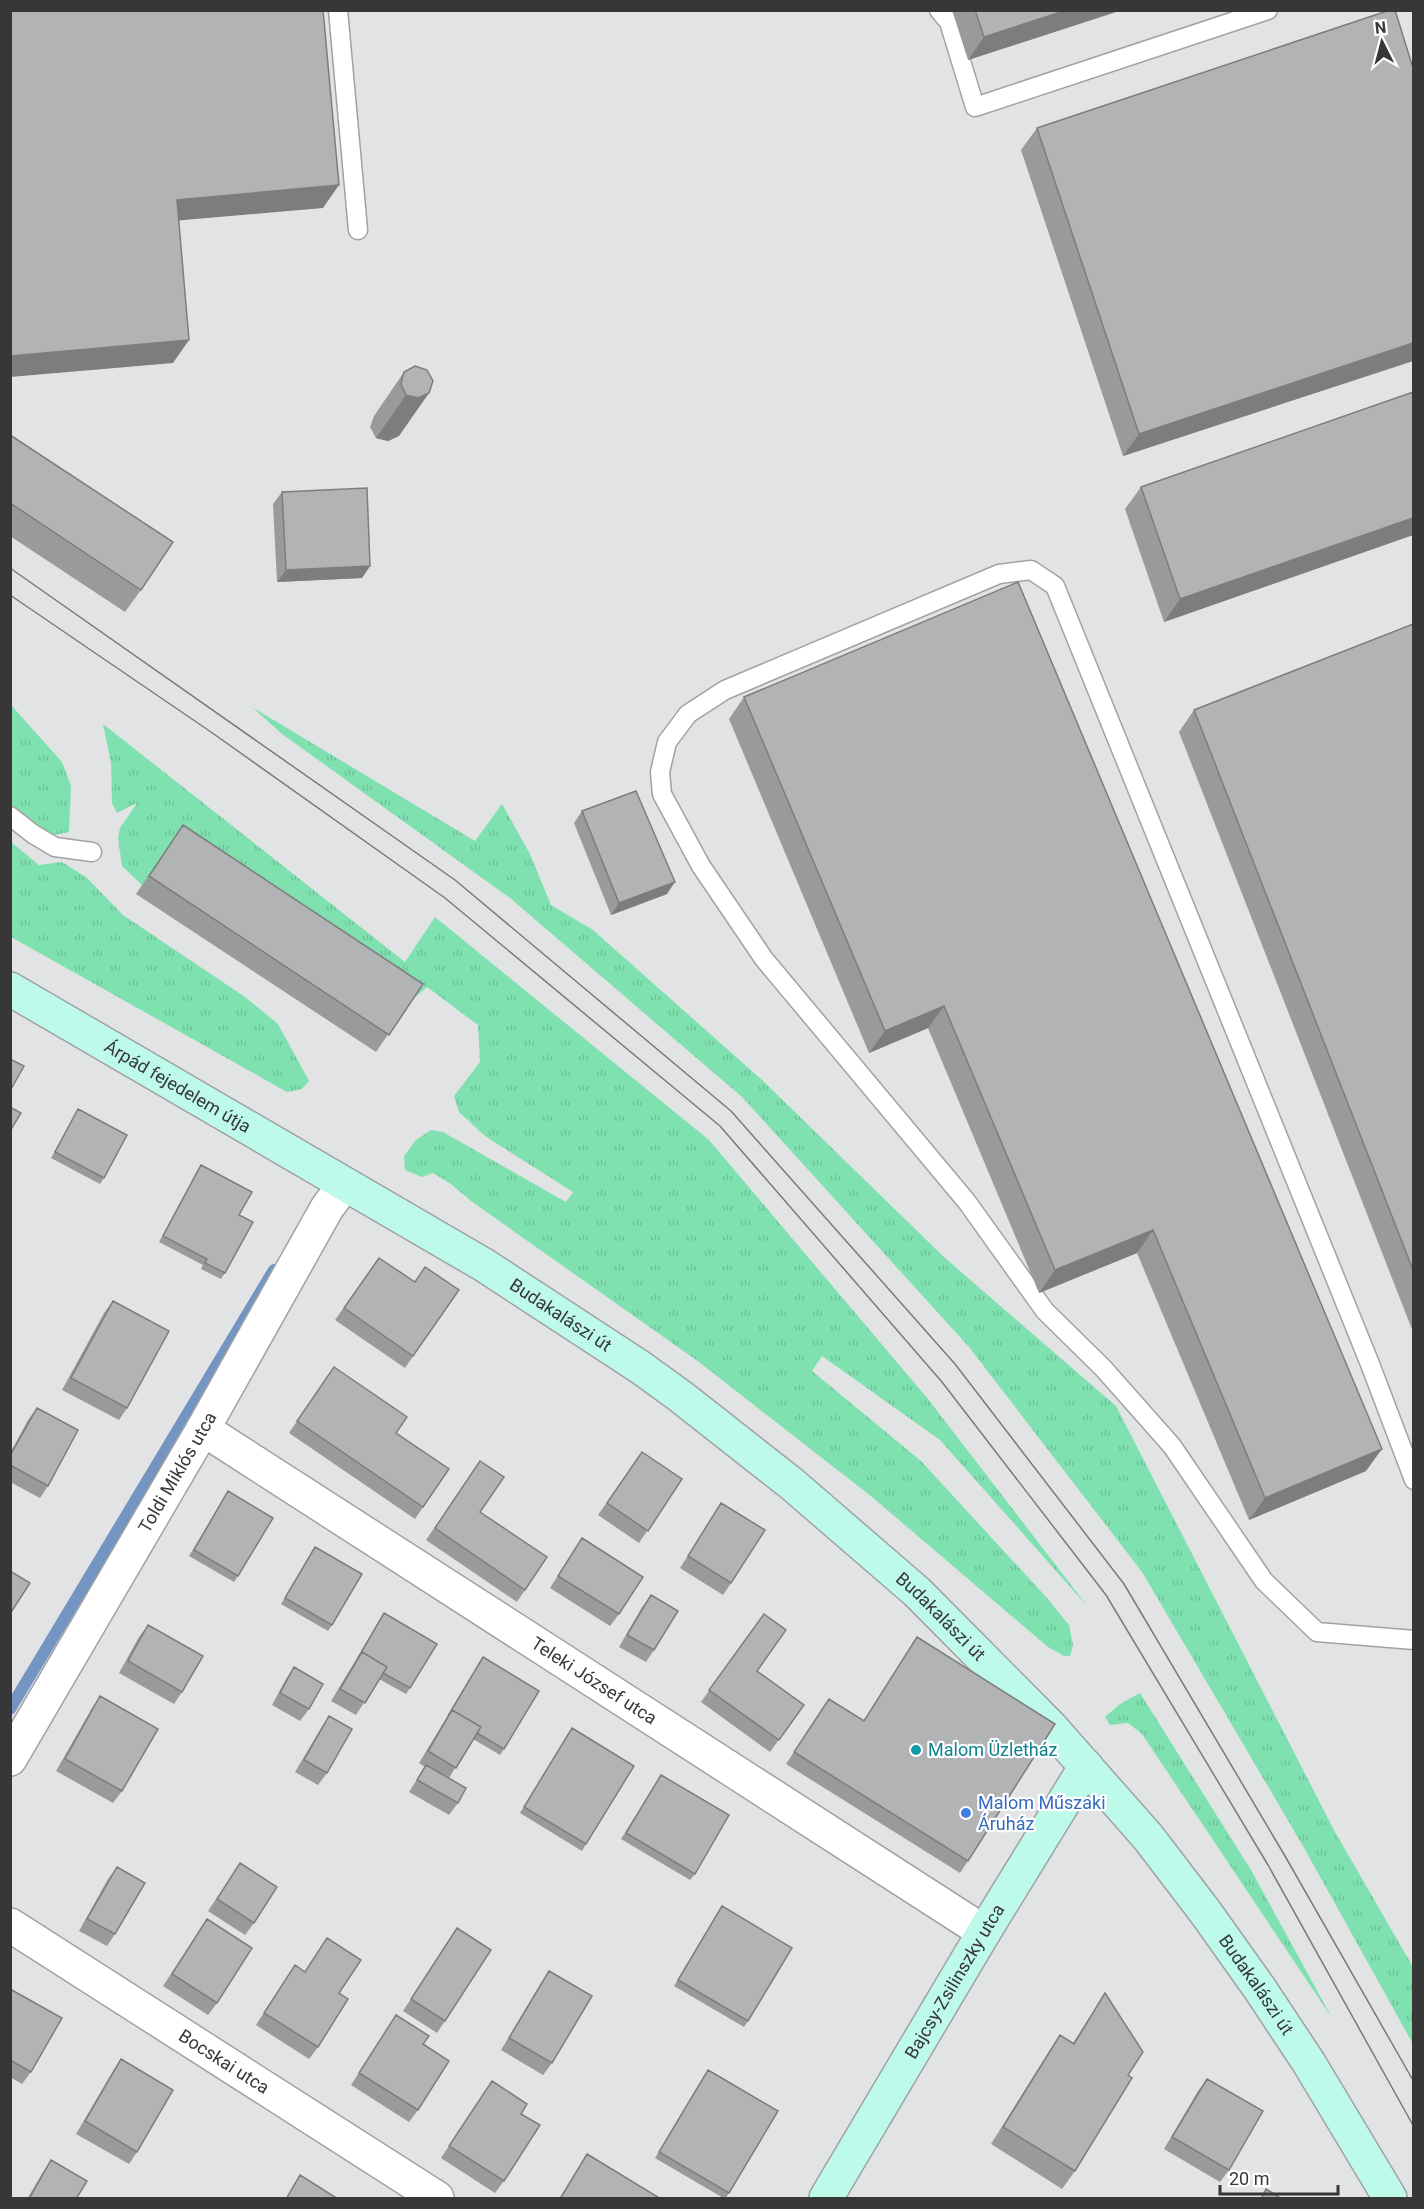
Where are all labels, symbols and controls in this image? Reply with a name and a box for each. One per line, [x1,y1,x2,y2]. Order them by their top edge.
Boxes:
north arrow [1352,12,1412,72]
text: N [1374,18,1387,38]
street label: Árpád fejedelem útja [101,1035,255,1137]
street label: Budakalászi út [506,1274,616,1356]
street label: Toldi Miklós utca [134,1408,220,1536]
street label: Budakalászi út [892,1568,990,1665]
street label: Teleki József utca [528,1632,661,1728]
place label: Malom Üzletház [928,1739,1058,1760]
marker: Malom Üzletház [909,1743,923,1757]
place label: Malom Műszaki Áruház [978,1792,1106,1834]
marker: Malom Műszaki Áruház [959,1806,973,1820]
street label: Bajcsy-Zsilinszky utca [900,1900,1009,2062]
street label: Budakalászi út [1215,1930,1298,2039]
street label: Bocskai utca [175,2025,273,2098]
scale bar [1220,2158,1338,2196]
text: 20 m [1229,2168,1269,2189]

